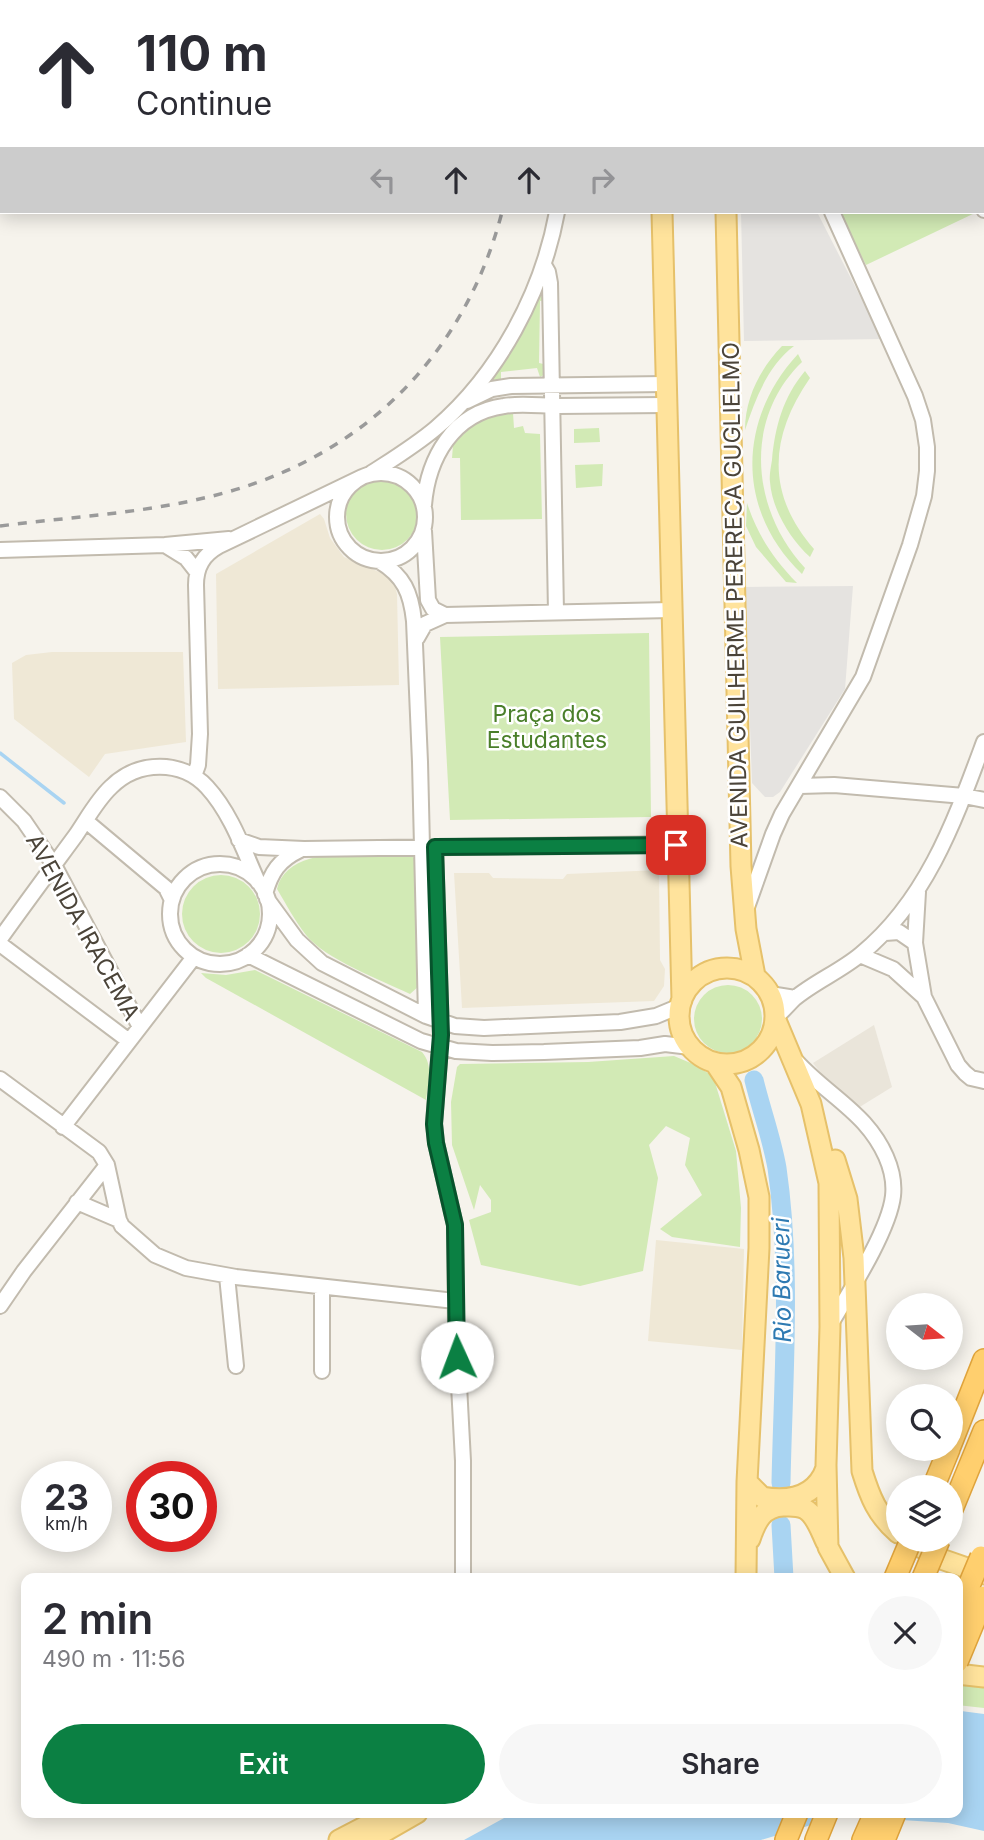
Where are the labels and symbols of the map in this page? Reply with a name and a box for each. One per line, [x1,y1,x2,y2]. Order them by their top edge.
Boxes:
street label: AVENIDA GUILHERME PERERECA GUGLIELMO [717,342,753,848]
park label: Praça dos Estudantes [487,700,607,754]
pin [646,815,706,875]
street label: AVENIDA IRACEMA [20,829,146,1025]
water label: Rio Barueri [766,1216,797,1343]
north arrow [886,1293,962,1370]
position arrow [420,1320,494,1394]
speed limit sign: 30 [126,1461,217,1552]

